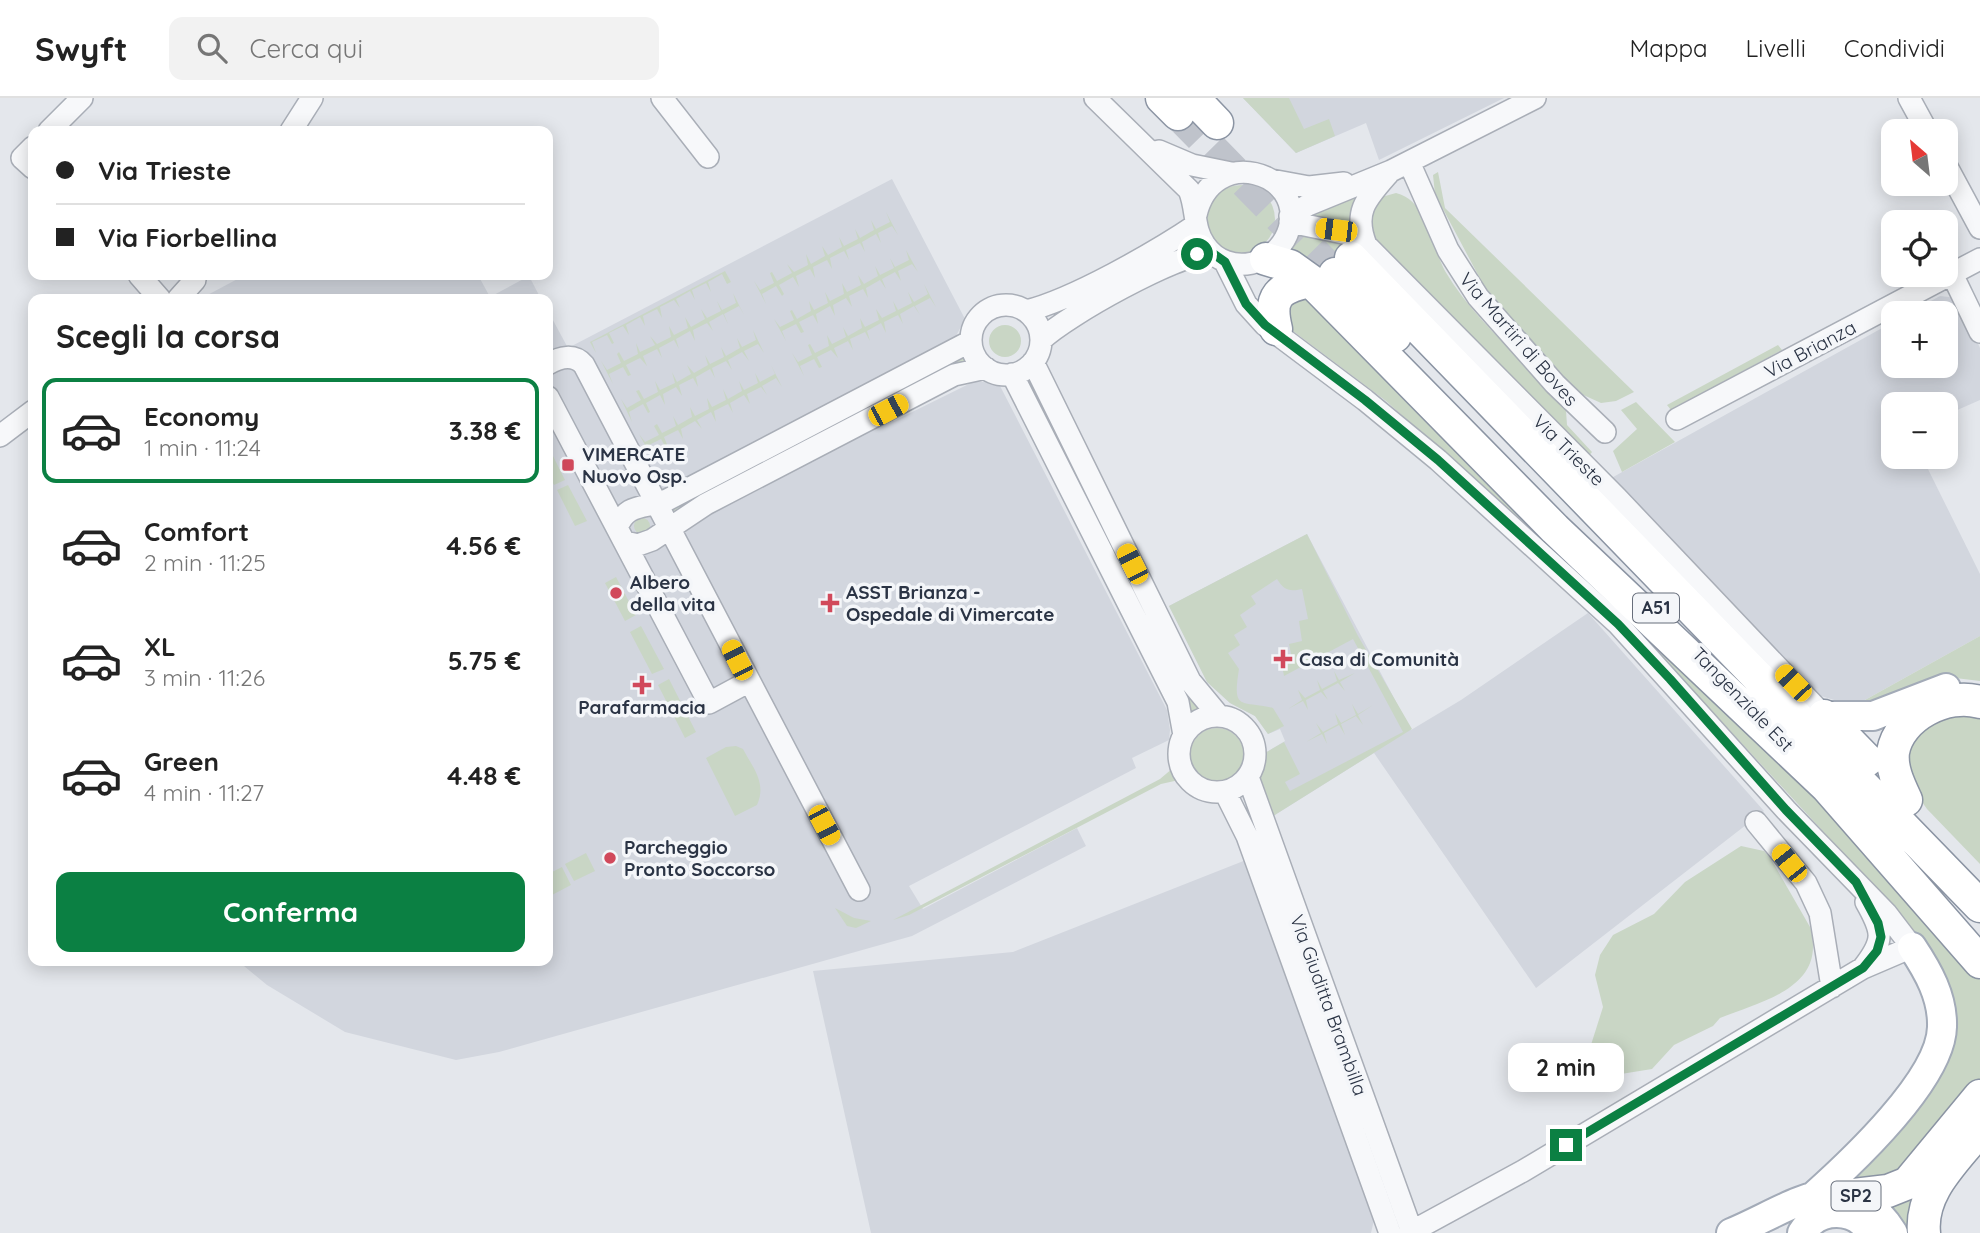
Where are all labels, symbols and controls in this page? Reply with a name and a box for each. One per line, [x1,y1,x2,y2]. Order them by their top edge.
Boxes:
search box [169,17,659,80]
text: Swyft [35,28,127,69]
icon: search [193,29,231,67]
text: Cerca qui [249,32,363,65]
text: Mappa [1630,33,1708,63]
text: Livelli [1746,33,1806,63]
text: Condividi [1844,33,1945,63]
north arrow [1881,119,1958,196]
map controls [1881,119,1958,469]
text: Via Trieste [98,154,231,187]
button: locate [1881,210,1958,287]
car [1314,217,1359,243]
text: Via Fiorbellina [98,221,277,254]
route start [1181,238,1213,270]
street label: Via Martiri di Boves [1454,267,1584,411]
button: + [1881,301,1958,378]
street label: Via Brianza [1760,315,1860,383]
text: Scegli la corsa [56,316,280,356]
car [865,391,912,429]
button: − [1881,392,1958,469]
icon: car [60,399,123,462]
text: Economy [144,400,259,433]
street label: Via Trieste [1528,409,1610,491]
text: 3.38 € [449,414,521,447]
text: 1 min · 11:24 [144,433,261,462]
place label: VIMERCATE Nuovo Osp. [582,442,687,488]
marker: VIMERCATE Nuovo Osp. [560,457,576,473]
icon: car [60,514,123,577]
text: Comfort [144,515,249,548]
text: 4.56 € [446,529,521,562]
car [1114,541,1151,587]
text: 2 min · 11:25 [144,548,266,577]
place label: Albero della vita [630,570,716,616]
place label: ASST Brianza - Ospedale di Vimercate [846,580,1054,626]
marker: Albero della vita [608,585,624,601]
marker: ASST Brianza - Ospedale di Vimercate [820,593,840,613]
road number: A51 [1633,594,1679,622]
icon: car [60,629,123,692]
text: XL [144,630,176,663]
car [719,637,756,683]
street label: Tangenziale Est [1687,642,1799,756]
text: 5.75 € [448,644,521,677]
place label: Casa di Comunità [1299,647,1459,671]
marker: Casa di Comunità [1273,649,1293,669]
car [1771,661,1816,705]
text: 3 min · 11:26 [144,663,265,692]
marker: Parafarmacia [634,677,650,693]
place label: Parafarmacia [578,695,706,719]
icon: car [60,744,123,807]
text: Green [144,745,219,778]
text: 4.48 € [447,759,521,792]
text: 4 min · 11:27 [144,778,264,807]
car [805,802,844,848]
place label: Parcheggio Pronto Soccorso [624,835,776,881]
car [1768,840,1811,886]
marker: Parcheggio Pronto Soccorso [602,850,618,866]
button: Conferma [56,872,525,952]
street label: Via Giuditta Brambilla [1285,911,1373,1099]
callout: 2 min [1508,1044,1624,1093]
text: 2 min [1536,1053,1596,1082]
route end [1550,1129,1582,1161]
road number: SP2 [1832,1182,1881,1210]

